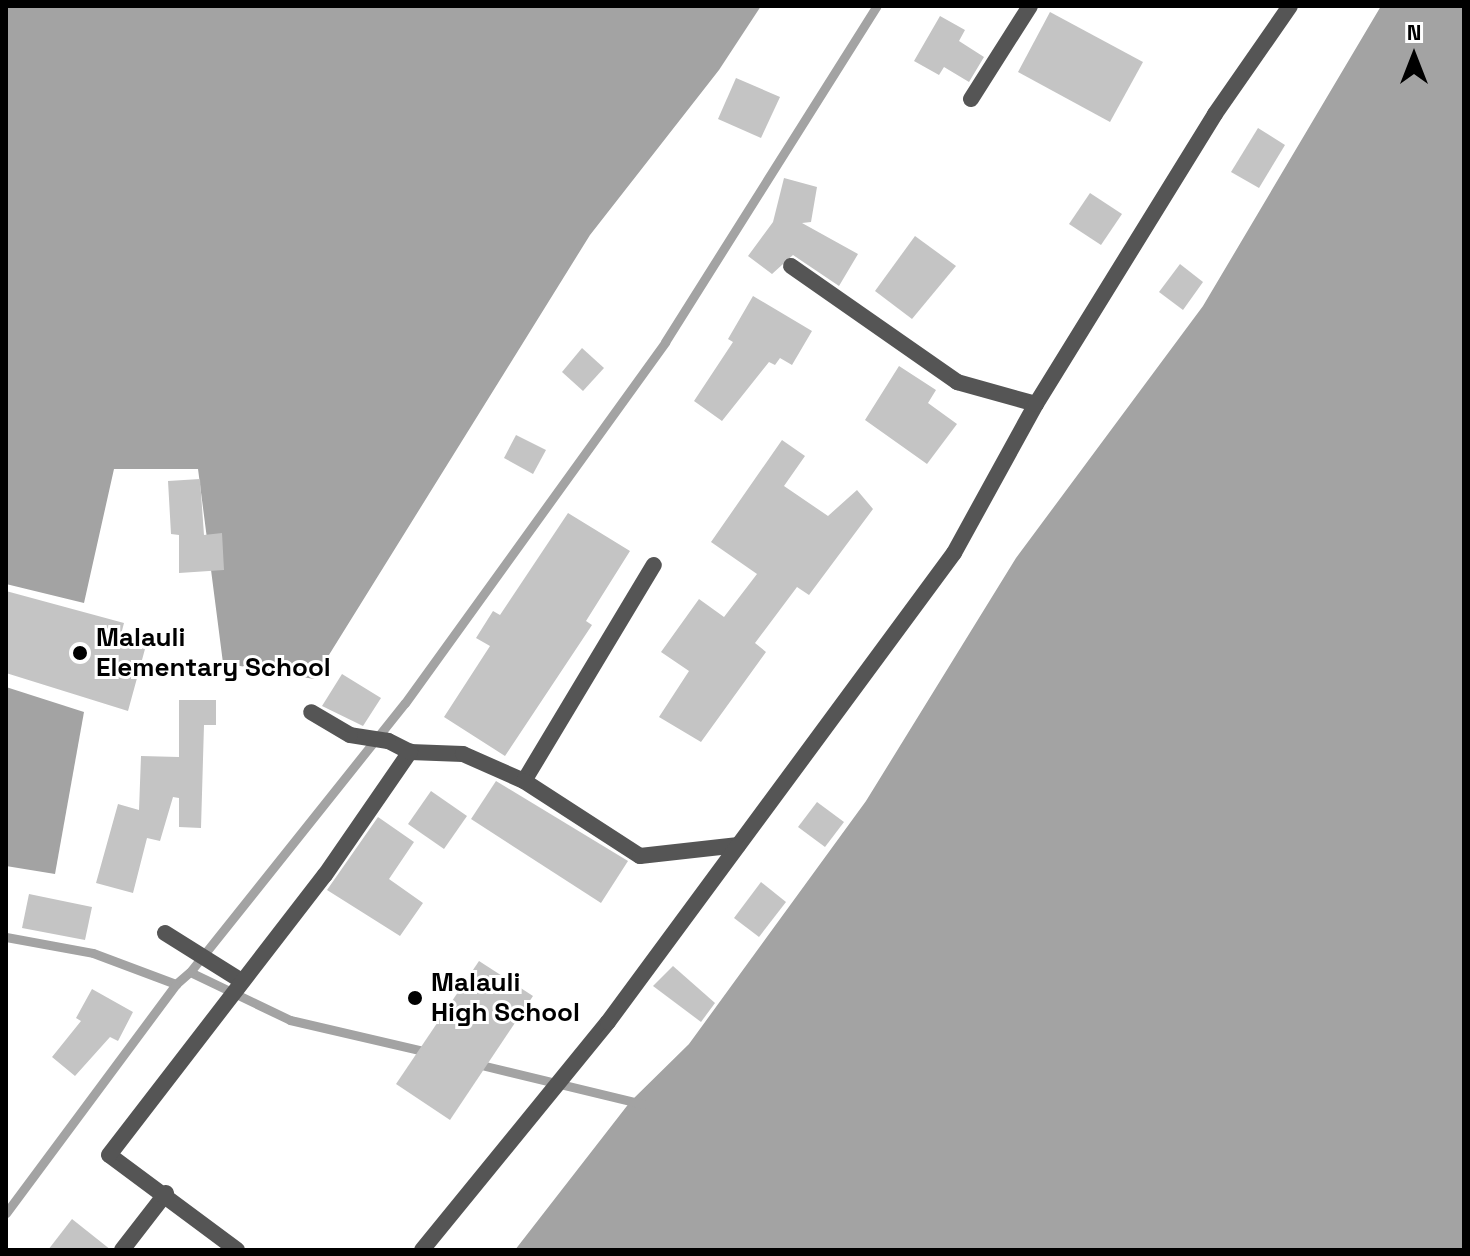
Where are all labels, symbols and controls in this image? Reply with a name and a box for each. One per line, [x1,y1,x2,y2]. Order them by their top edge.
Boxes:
north arrow [1374,16,1454,96]
text: N [1407,18,1421,46]
place label: Malauli Elementary School [96,622,331,684]
marker: Malauli Elementary School [71,644,89,662]
place label: Malauli High School [431,967,580,1028]
marker: Malauli High School [406,989,424,1007]

